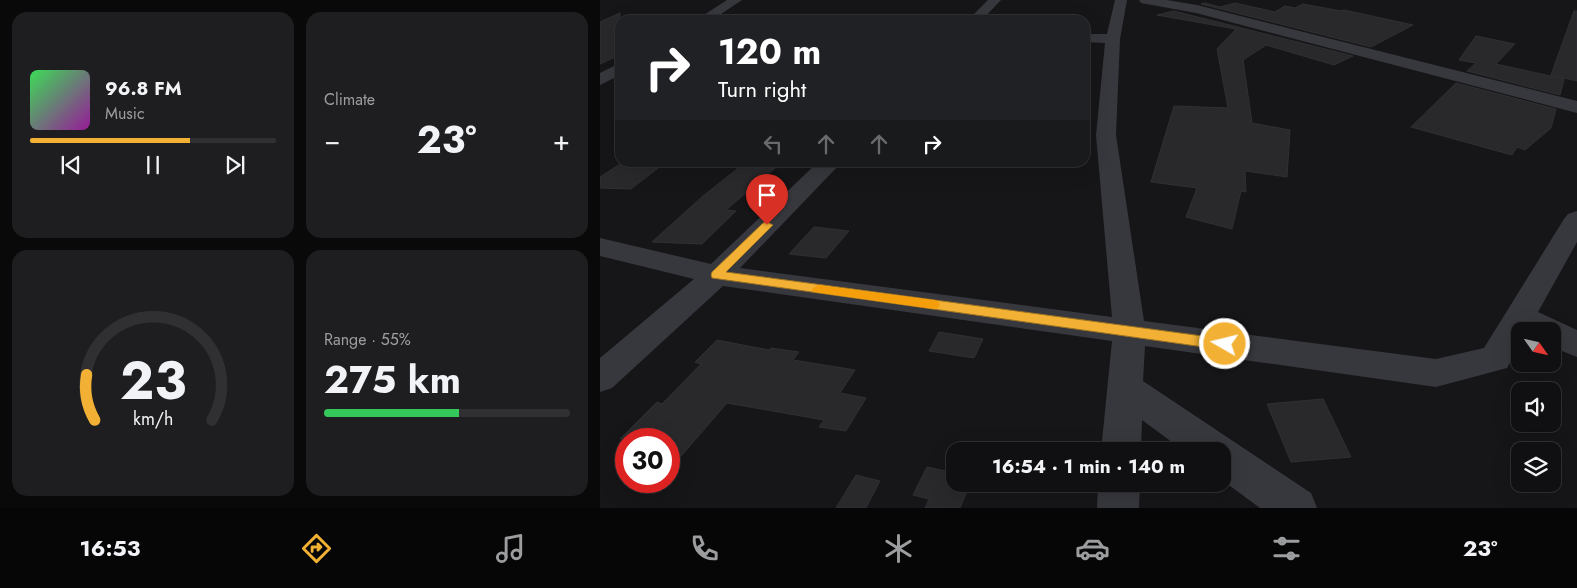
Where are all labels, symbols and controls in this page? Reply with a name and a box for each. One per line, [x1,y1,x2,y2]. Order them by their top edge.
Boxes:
text: 120 m [718,27,821,77]
icon: right [635,35,700,100]
text: Turn right [718,73,806,105]
text: 96.8 FM [105,75,182,102]
text: Climate [324,88,375,111]
text: Music [105,102,145,125]
text: 23° [417,112,477,167]
text: − [324,120,341,161]
text: + [553,120,570,161]
icon: left [759,130,787,158]
icon: ahead [812,130,840,158]
icon: ahead [865,130,893,158]
icon: right [918,130,946,158]
icon: previous [57,151,85,179]
icon: pause [139,151,167,179]
icon: next [221,151,249,179]
pin [746,174,788,225]
icon: arrive [753,181,781,209]
position arrow [1198,317,1250,369]
north arrow [1511,322,1561,372]
map controls [1511,322,1561,492]
text: Range · 55% [324,328,411,351]
text: 23 [120,343,186,419]
text: 275 km [324,352,461,407]
button: sound [1511,382,1561,432]
text: km/h [133,406,173,432]
speed limit sign: 30 [615,428,680,493]
button: layers [1511,442,1561,492]
text: 16:54 · 1 min · 140 m [992,453,1185,480]
icon: directions [299,531,334,566]
icon: music [493,531,528,566]
icon: phone [687,531,722,566]
icon: climate [881,531,916,566]
icon: car [1075,531,1110,566]
icon: filters [1269,531,1304,566]
text: 16:53 [79,532,140,564]
text: 23° [1463,532,1498,564]

